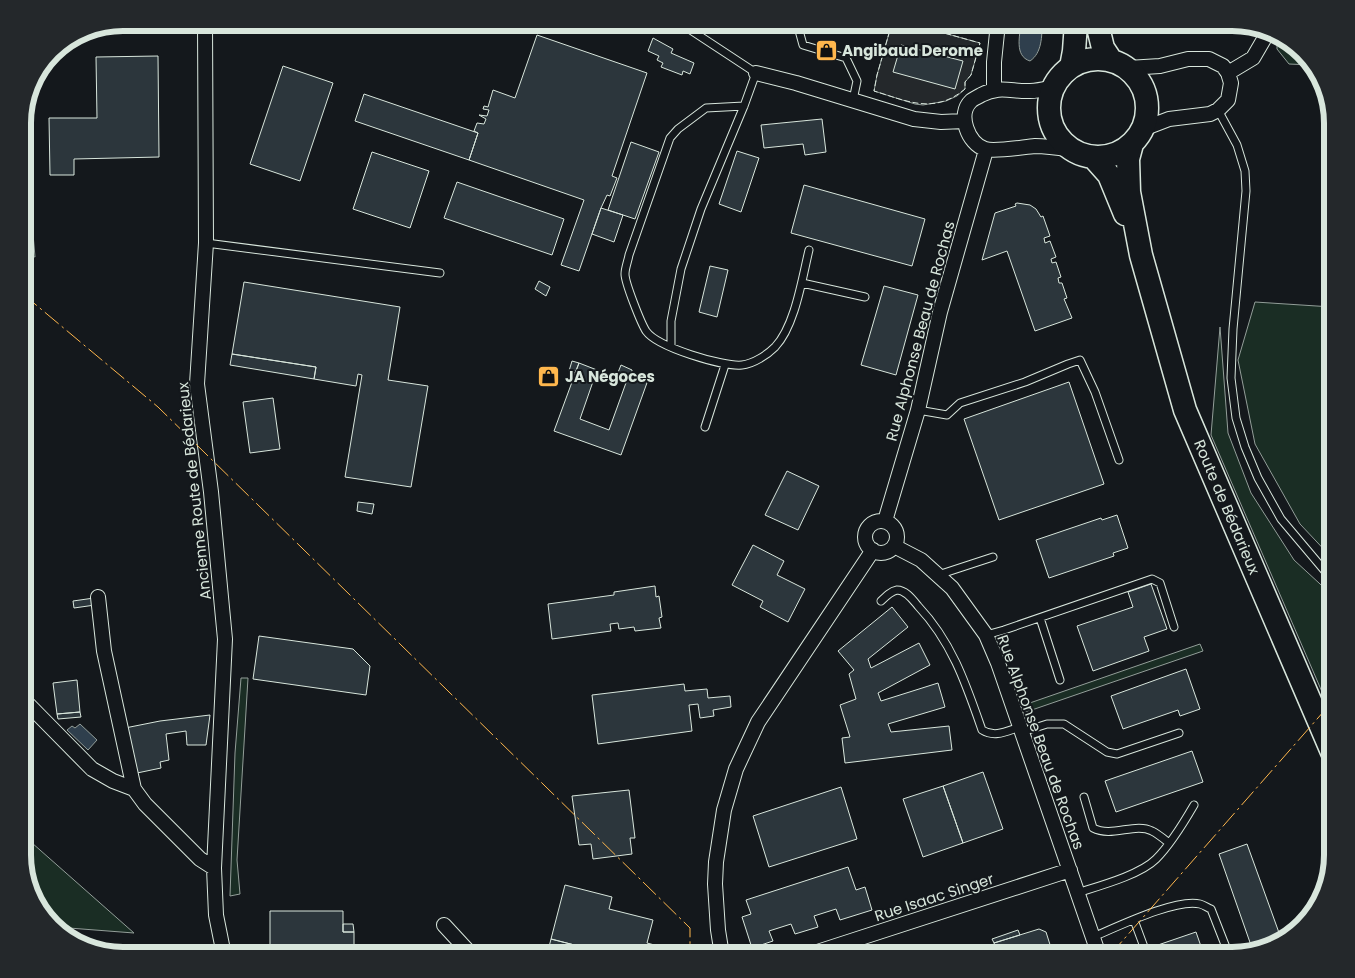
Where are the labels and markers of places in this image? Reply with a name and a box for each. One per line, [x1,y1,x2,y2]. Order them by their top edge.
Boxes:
shop icon: Angibaud Derome [814,38,838,62]
place label: Angibaud Derome [842,40,983,61]
shop icon: JA Négoces [537,364,561,388]
place label: JA Négoces [565,366,655,387]

